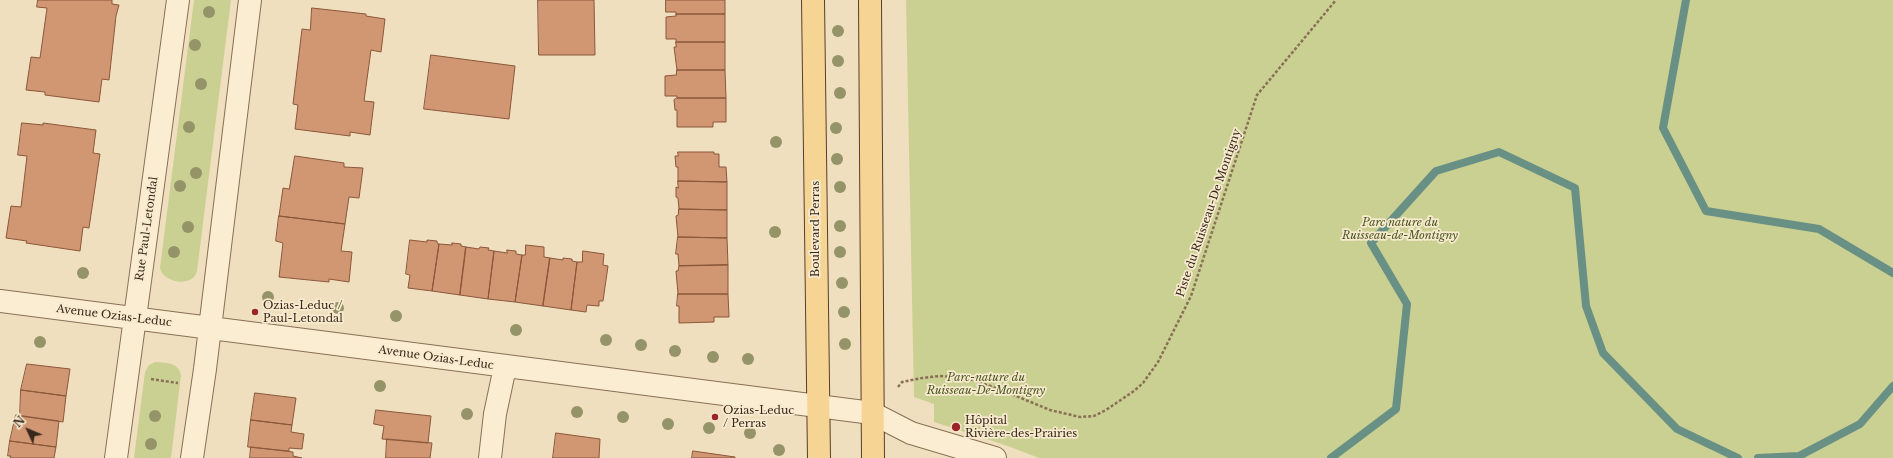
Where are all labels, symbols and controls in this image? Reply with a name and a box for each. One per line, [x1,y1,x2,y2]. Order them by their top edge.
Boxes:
street label: Piste du Ruisseau-De Montigny [1174,127,1244,299]
street label: Rue Paul-Letondal [133,176,161,282]
street label: Boulevard Perras [809,181,823,277]
park label: Parc nature du Ruisseau-de-Montigny [1342,216,1458,242]
place label: Ozias-Leduc / Paul-Letondal [263,299,343,325]
street label: Avenue Ozias-Leduc [55,302,173,330]
marker: Ozias-Leduc / Paul-Letondal [250,307,260,317]
street label: Avenue Ozias-Leduc [377,343,495,373]
park label: Parc-nature du Ruisseau-De-Montigny [927,371,1045,397]
place label: Ozias-Leduc / Perras [723,404,794,430]
north arrow [8,410,48,450]
marker: Ozias-Leduc / Perras [710,412,720,422]
text: N [11,413,28,430]
place label: Hôpital Rivière-des-Prairies [965,414,1077,440]
marker: Hôpital Rivière-des-Prairies [950,421,962,433]

